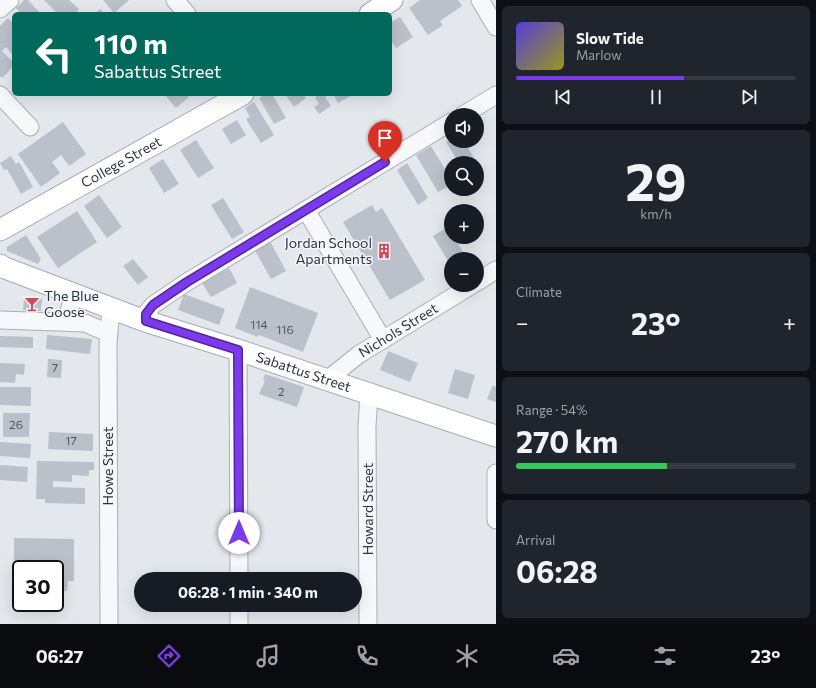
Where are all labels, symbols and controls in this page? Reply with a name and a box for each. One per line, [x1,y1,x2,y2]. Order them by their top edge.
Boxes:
text: 110 m [94,26,168,60]
icon: left [28,28,80,80]
text: Slow Tide [576,29,644,47]
text: Marlow [576,47,622,63]
text: Sabattus Street [94,60,221,82]
icon: previous [552,86,574,108]
icon: pause [645,86,667,108]
icon: next [738,86,760,108]
map controls [444,108,484,292]
button: sound [444,108,484,148]
pin [368,121,402,162]
icon: arrive [374,127,396,149]
street label: College Street [78,132,165,191]
text: 29 [625,148,687,212]
button: search [444,156,484,196]
button: + [444,204,484,244]
text: km/h [640,206,672,222]
place label: Jordan School Apartments [285,234,372,267]
building icon: Jordan School Apartments [375,242,393,260]
button: − [444,252,484,292]
text: Climate [516,284,562,300]
place label: The Blue Goose [44,287,99,320]
bar icon: The Blue Goose [23,295,41,313]
street label: Nichols Street [355,299,441,361]
text: 23° [631,304,681,341]
text: − [516,309,529,336]
text: + [783,309,796,336]
house number: 114 [250,317,268,331]
house number: 116 [276,322,294,336]
street label: Sabattus Street [254,348,354,395]
house number: 7 [52,360,58,374]
house number: 2 [278,384,285,398]
text: Range · 54% [516,402,587,418]
house number: 26 [9,417,23,431]
text: 270 km [516,422,618,459]
street label: Howe Street [99,426,116,506]
house number: 17 [65,433,77,447]
street label: Howard Street [359,462,376,555]
position arrow [218,512,260,554]
text: Arrival [516,532,555,548]
text: 06:28 [516,552,598,589]
speed limit sign: 30 [12,560,64,612]
text: 06:28 · 1 min · 340 m [178,583,318,601]
icon: directions [155,642,183,670]
icon: music [254,642,282,670]
icon: phone [353,642,381,670]
icon: climate [453,642,481,670]
icon: car [552,642,580,670]
icon: filters [651,642,679,670]
text: 06:27 [36,645,84,667]
text: 23° [751,645,780,667]

